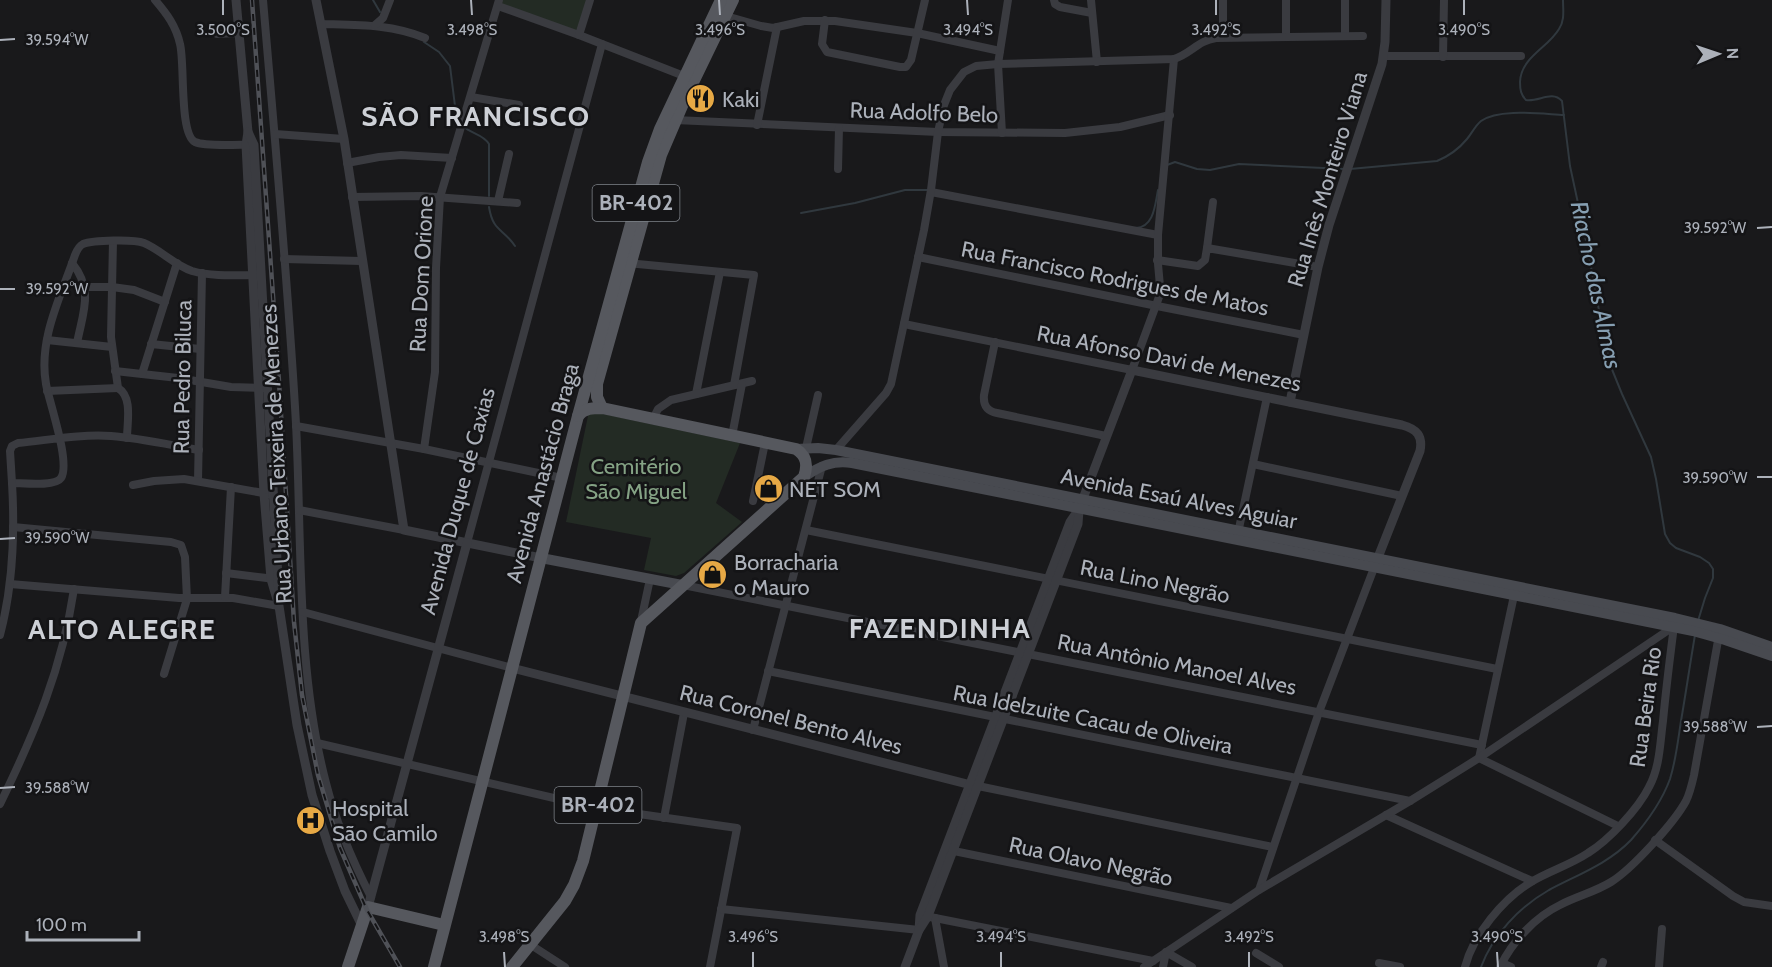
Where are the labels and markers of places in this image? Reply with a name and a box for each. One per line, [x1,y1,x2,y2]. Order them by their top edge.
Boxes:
restaurant icon: Kaki [685,83,717,115]
place label: Kaki [722,86,760,113]
shop icon: NET SOM [752,473,784,505]
place label: NET SOM [789,476,881,503]
place label: Borracharia o Mauro [734,549,839,601]
shop icon: Borracharia o Mauro [697,559,729,591]
place label: Hospital São Camilo [332,795,438,847]
hospital icon: Hospital São Camilo [295,805,327,837]

